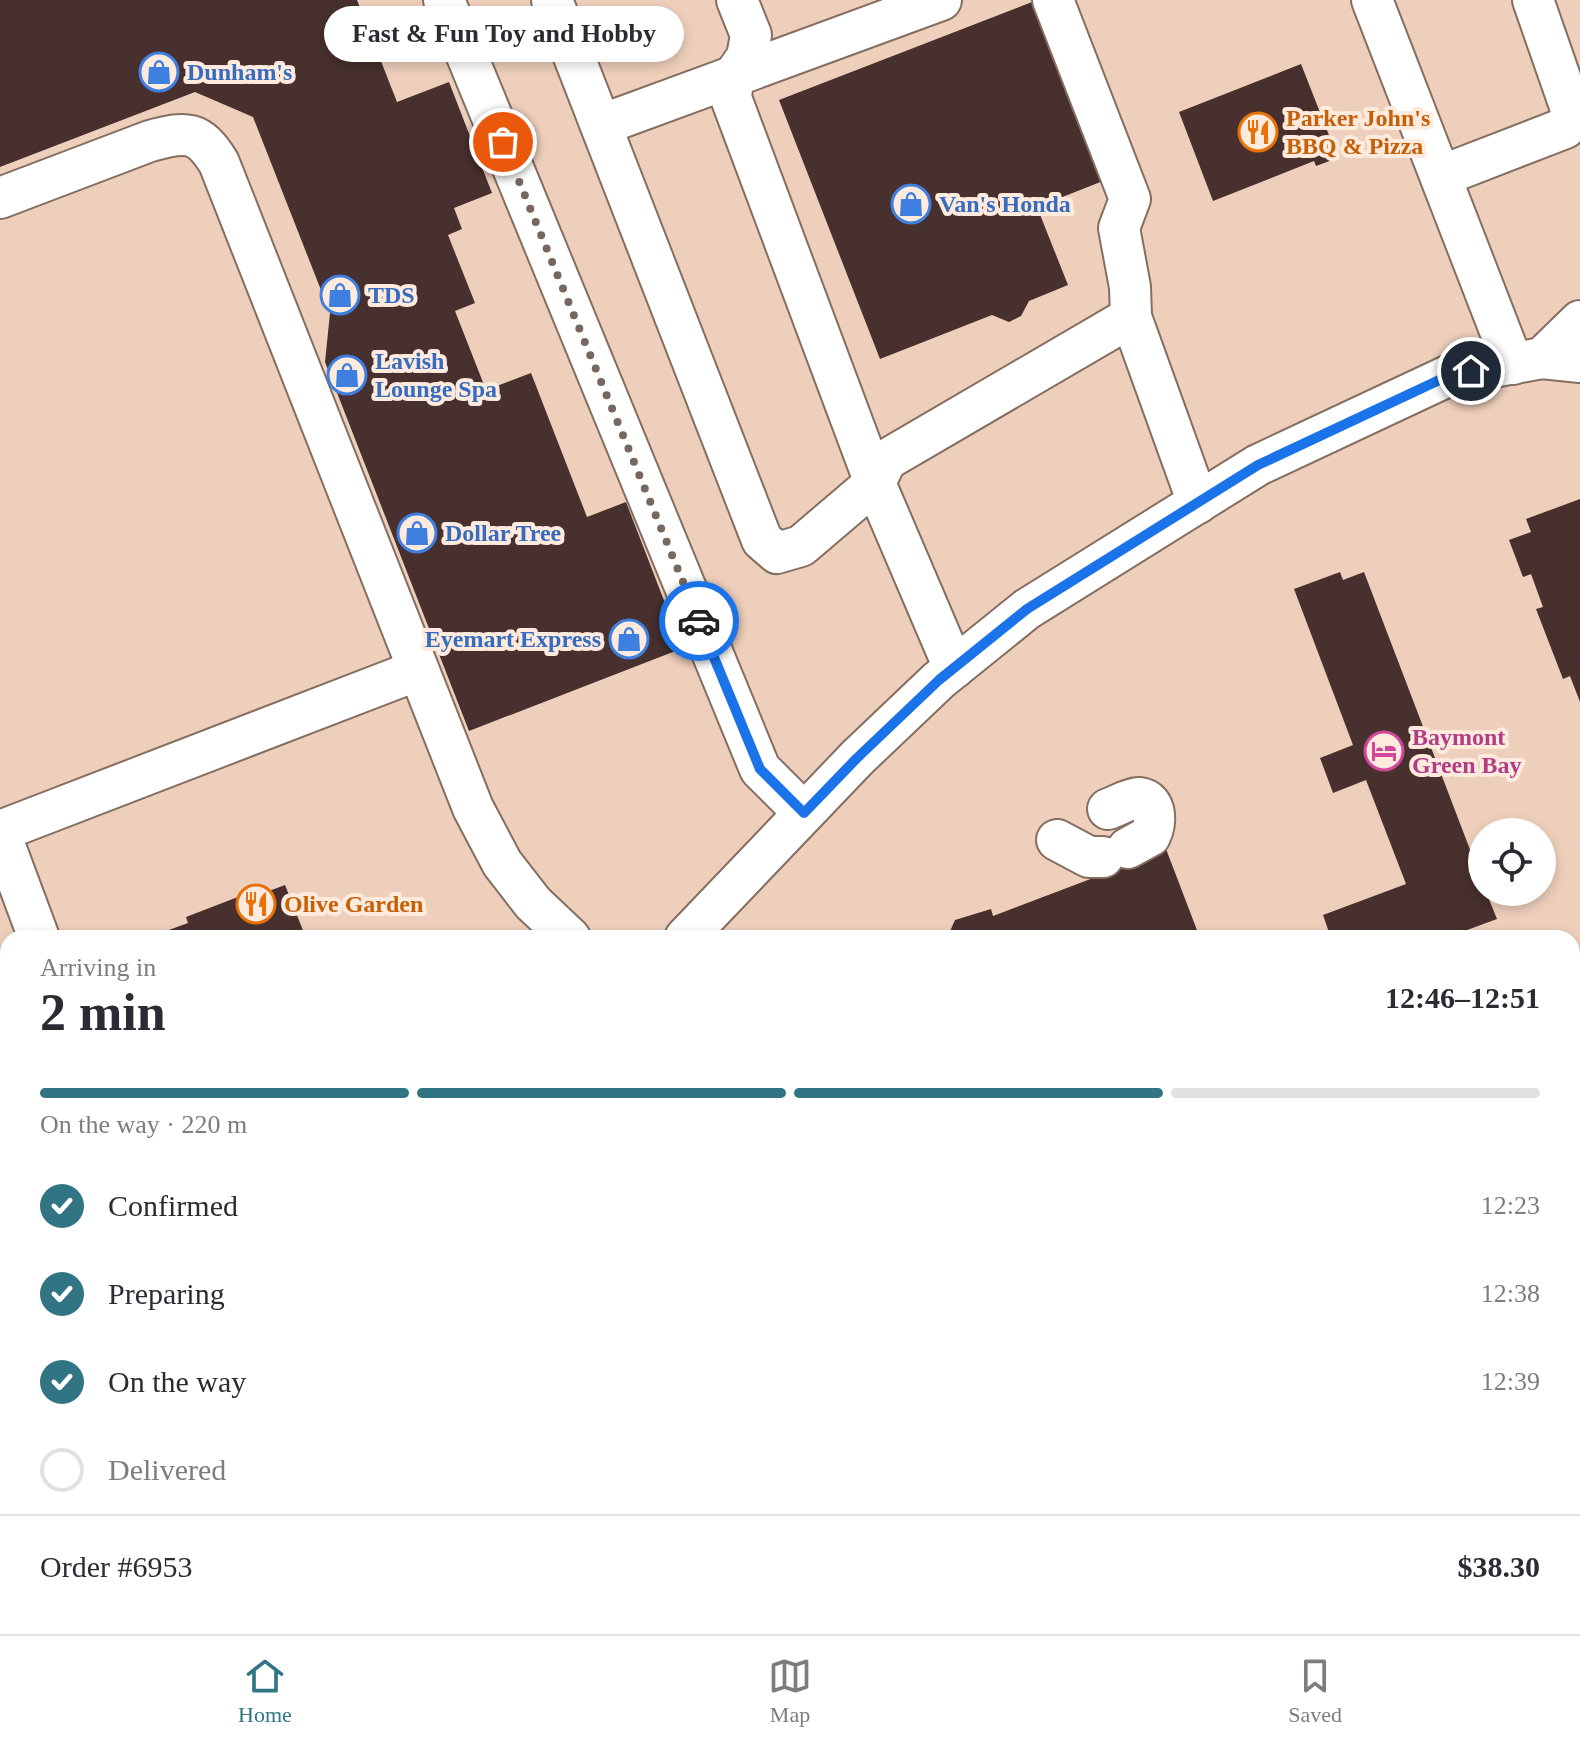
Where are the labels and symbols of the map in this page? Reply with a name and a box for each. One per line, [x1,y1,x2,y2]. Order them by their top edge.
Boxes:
callout: Fast & Fun Toy and Hobby [323,6,683,62]
shop icon: Dunham's [138,51,180,93]
place label: Dunham's [187,59,292,85]
place label: Parker John's BBQ & Pizza [1286,105,1430,159]
pin [469,108,537,176]
restaurant icon: Parker John's BBQ & Pizza [1237,111,1279,153]
shop icon: Van's Honda [890,183,932,225]
place label: Van's Honda [939,191,1071,217]
shop icon: TDS [319,274,361,316]
place label: TDS [368,282,415,308]
pin [1437,337,1505,405]
place label: Lavish Lounge Spa [375,348,497,402]
shop icon: Lavish Lounge Spa [326,354,368,396]
shop icon: Dollar Tree [396,512,438,554]
place label: Dollar Tree [445,520,562,546]
courier [659,581,739,661]
shop icon: Eyemart Express [608,618,650,660]
place label: Eyemart Express [425,626,601,652]
place label: Baymont Green Bay [1412,724,1522,778]
hotel icon: Baymont Green Bay [1363,730,1405,772]
restaurant icon: Olive Garden [235,883,277,925]
place label: Olive Garden [284,891,423,917]

